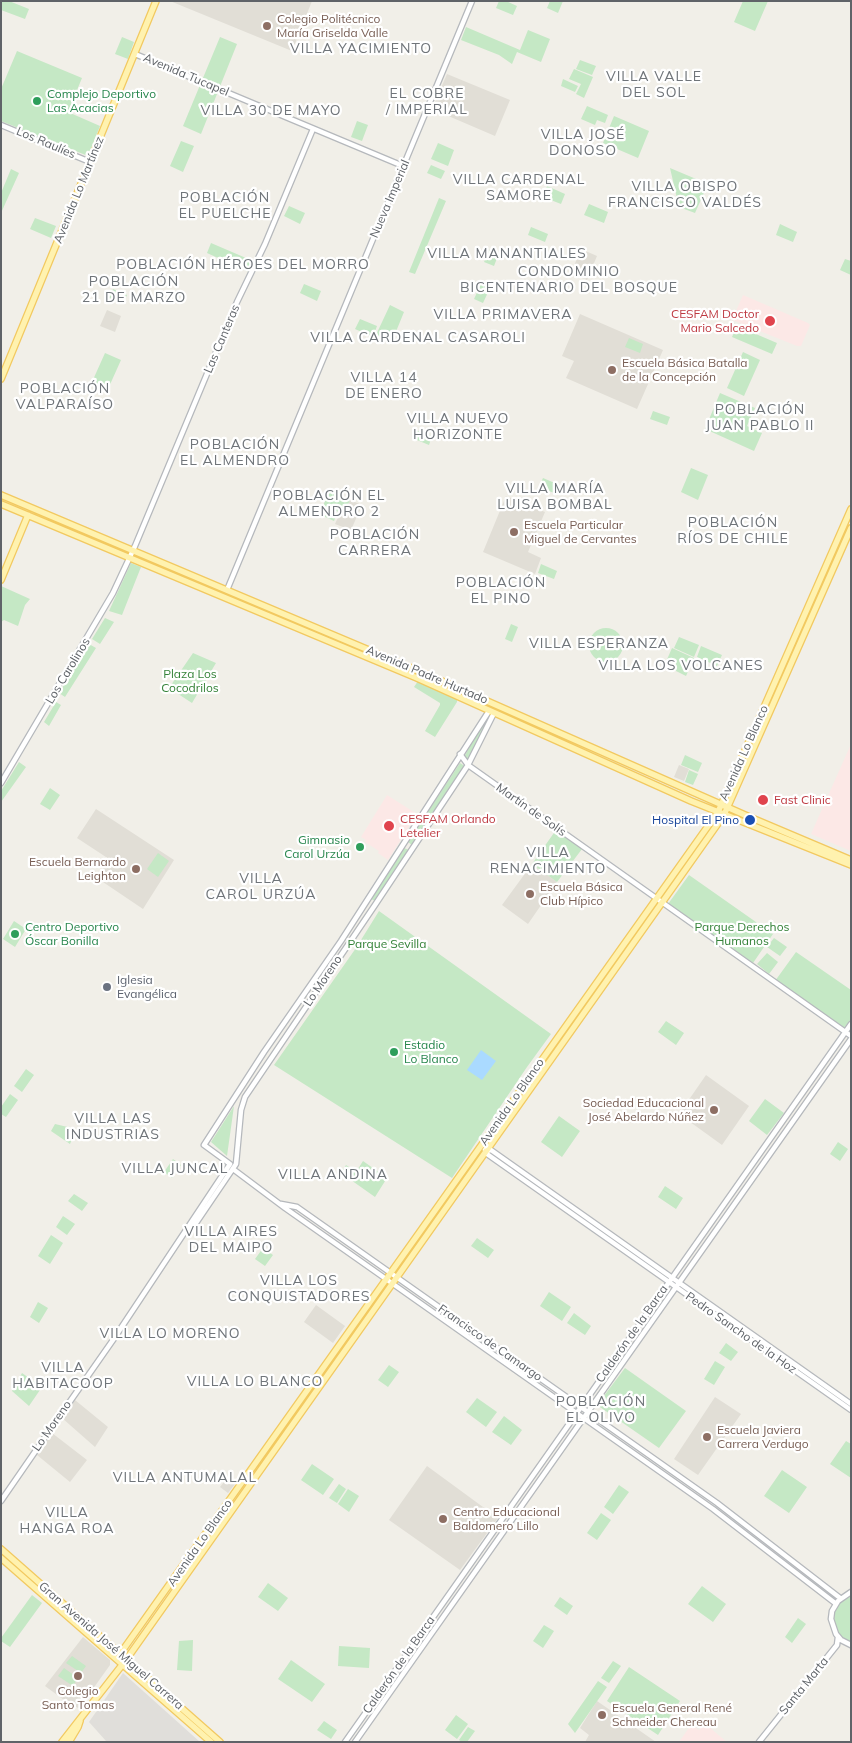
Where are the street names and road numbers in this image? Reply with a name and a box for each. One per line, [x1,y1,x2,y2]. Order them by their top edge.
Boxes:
street label: Avenida Tucapel [141,50,231,100]
street label: Los Raulíes [14,124,78,162]
street label: Avenida Lo Martínez [51,134,107,246]
street label: Nueva Imperial [367,158,413,240]
street label: Las Canteras [201,303,243,375]
street label: Los Carolinos [43,635,93,707]
street label: Avenida Padre Hurtado [364,643,490,707]
street label: Avenida Lo Blanco [716,703,772,803]
street label: Martín de Solís [493,781,569,839]
street label: Lo Moreno [301,953,345,1009]
street label: Avenida Lo Blanco [477,1056,547,1148]
street label: Calderón de la Barca [593,1282,671,1386]
street label: Pedro Sancho de la Hoz [683,1289,799,1377]
street label: Francisco de Camargo [435,1302,545,1384]
street label: Lo Moreno [29,1398,75,1454]
street label: Avenida Lo Blanco [165,1497,235,1589]
street label: Gran Avenida José Miguel Carrera [36,1579,186,1713]
street label: Calderón de la Barca [360,1613,438,1717]
street label: Santa Marta [776,1654,832,1718]

